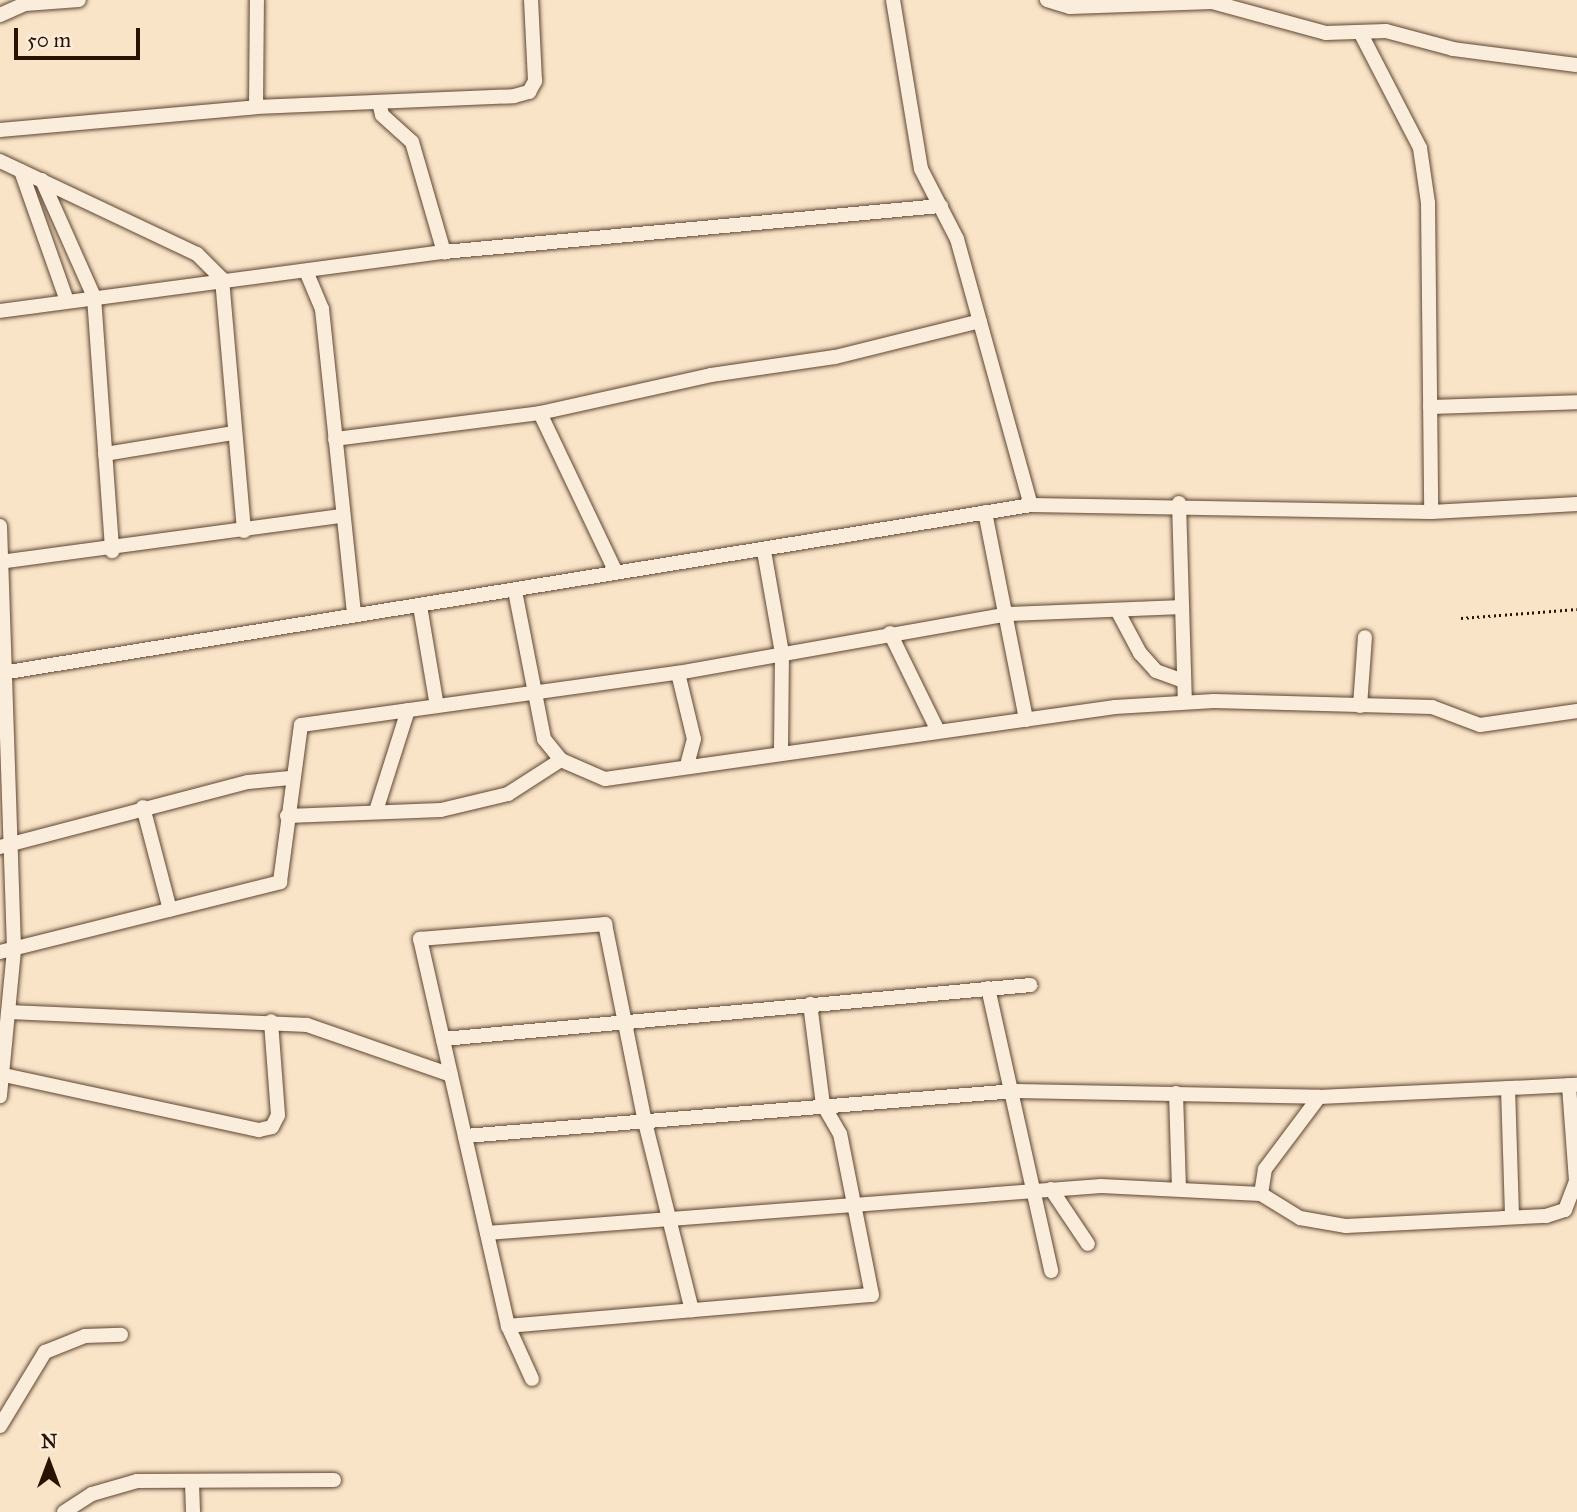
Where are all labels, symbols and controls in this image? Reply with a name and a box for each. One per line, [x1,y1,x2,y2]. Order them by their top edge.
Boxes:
scale bar [18,14,144,58]
text: 50 m [27,27,71,53]
north arrow [14,1428,84,1498]
text: N [41,1430,57,1453]

